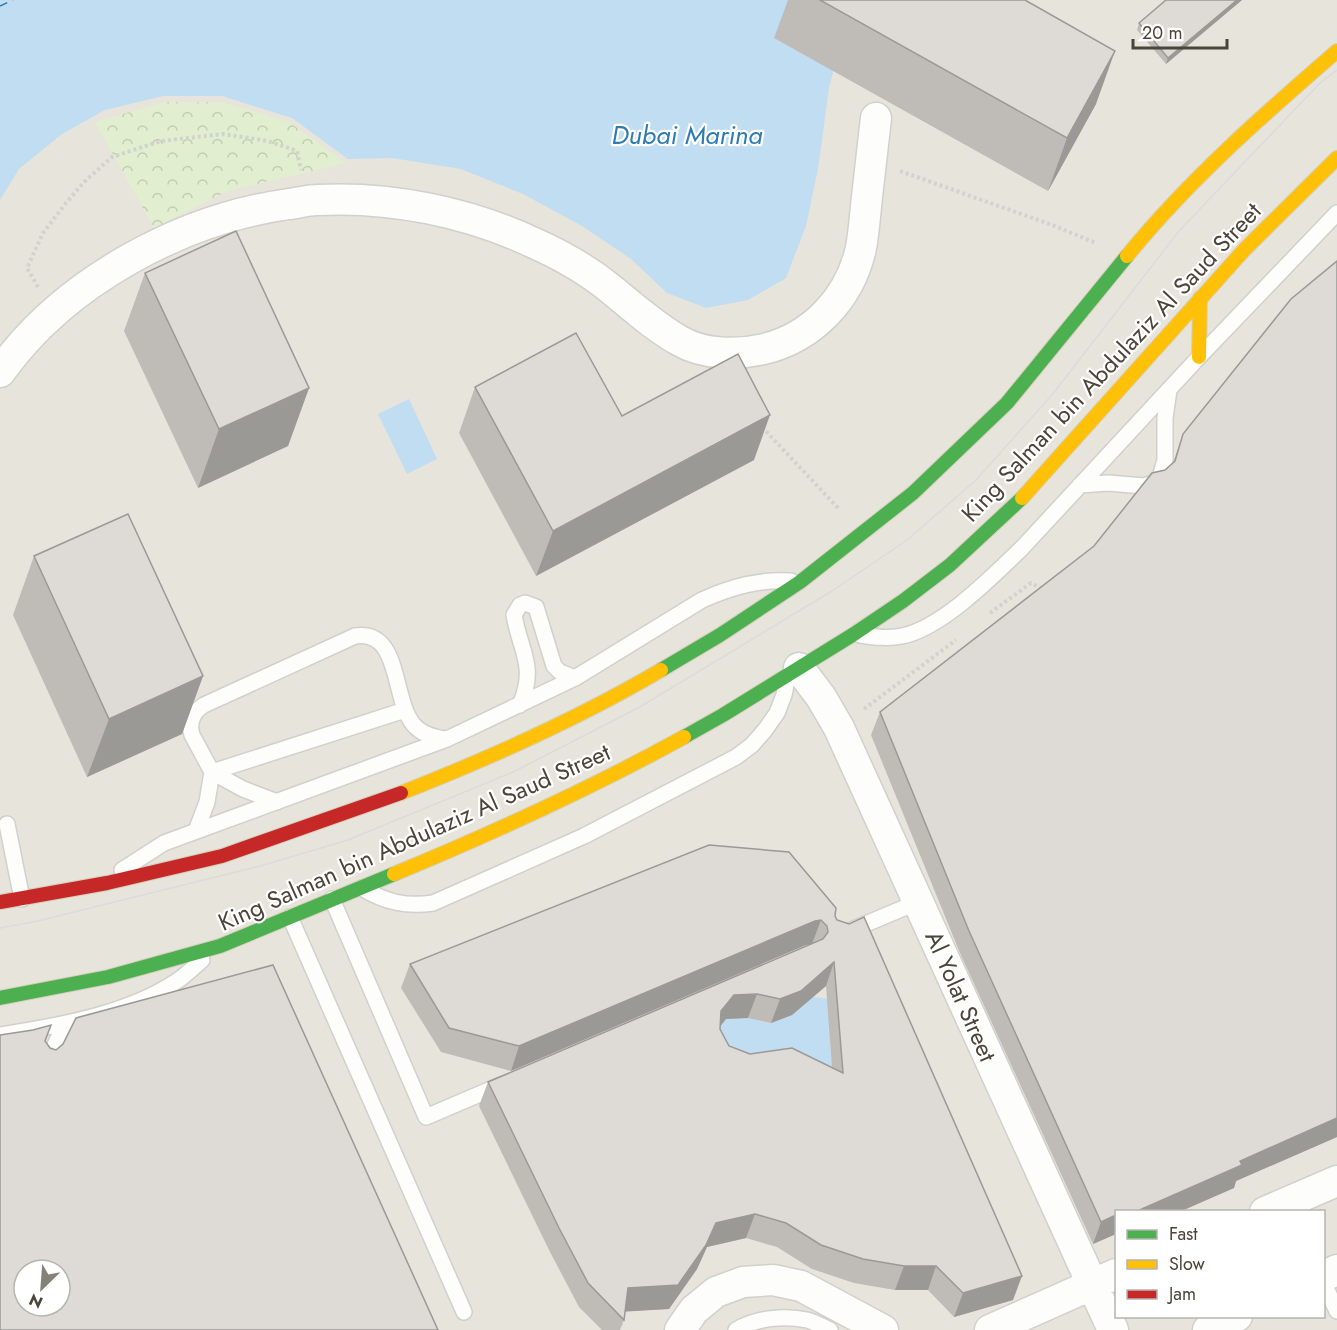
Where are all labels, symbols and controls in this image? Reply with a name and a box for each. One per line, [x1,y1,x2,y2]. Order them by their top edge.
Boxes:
scale bar [1133,12,1228,50]
text: 20 m [1142,20,1182,46]
water label: Dubai Marina [611,116,763,154]
street label: King Salman bin Abdulaziz Al Saud Street [953,194,1269,530]
street label: King Salman bin Abdulaziz Al Saud Street [212,734,616,940]
street label: Al Yolat Street [917,925,1006,1067]
legend [1115,1210,1325,1318]
text: Fast [1169,1221,1198,1247]
text: Slow [1169,1251,1206,1277]
north arrow [12,1258,72,1318]
text: Jam [1167,1281,1196,1307]
text: N [25,1288,46,1314]

